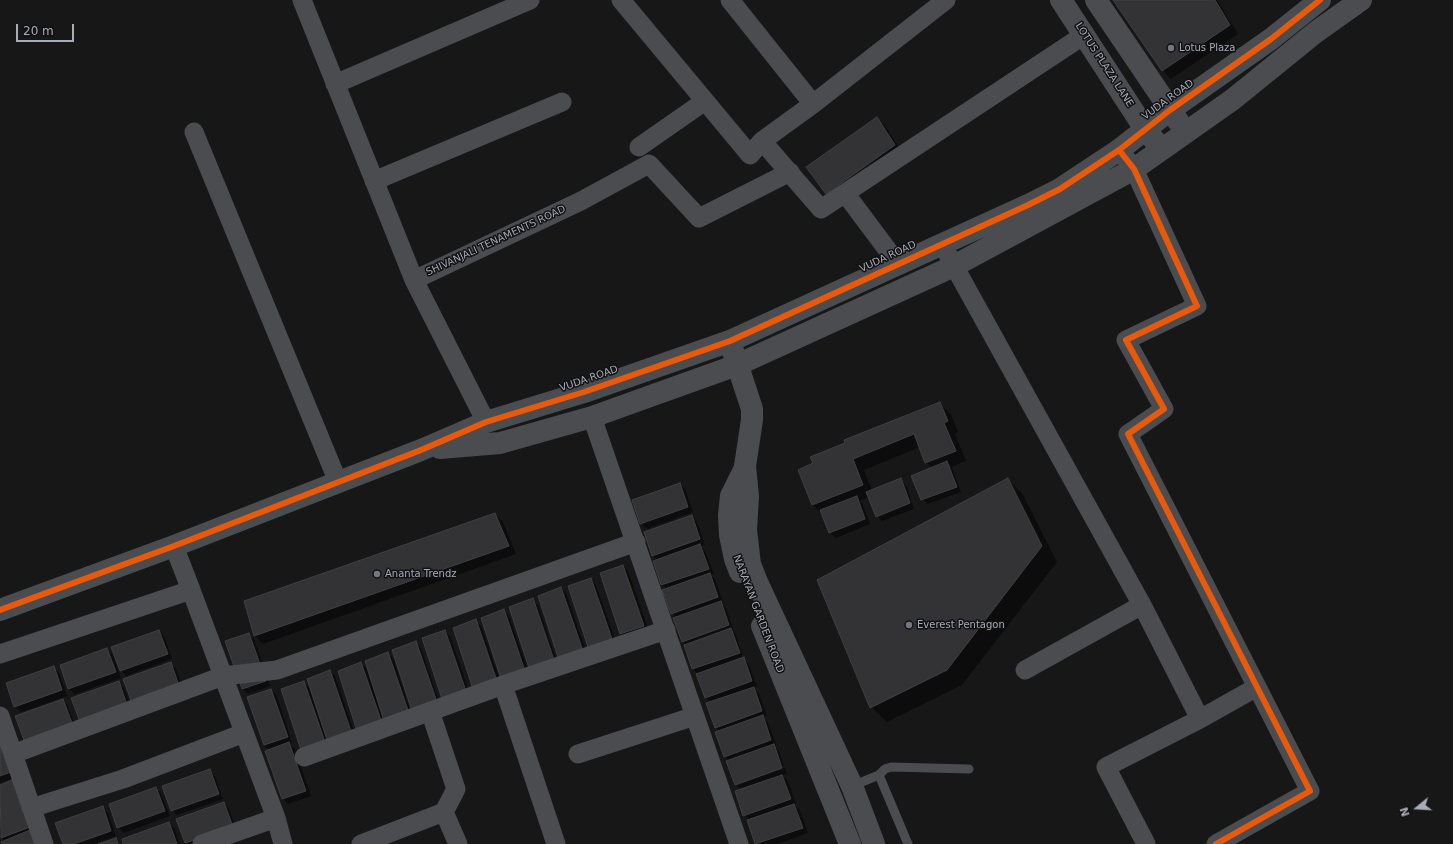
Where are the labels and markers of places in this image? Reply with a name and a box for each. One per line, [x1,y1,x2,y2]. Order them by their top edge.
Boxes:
place label: Lotus Plaza [1179,42,1235,54]
marker: Lotus Plaza [1166,43,1176,53]
place label: Ananta Trendz [385,568,456,580]
marker: Ananta Trendz [372,569,382,579]
place label: Everest Pentagon [917,619,1005,631]
marker: Everest Pentagon [904,620,914,630]

